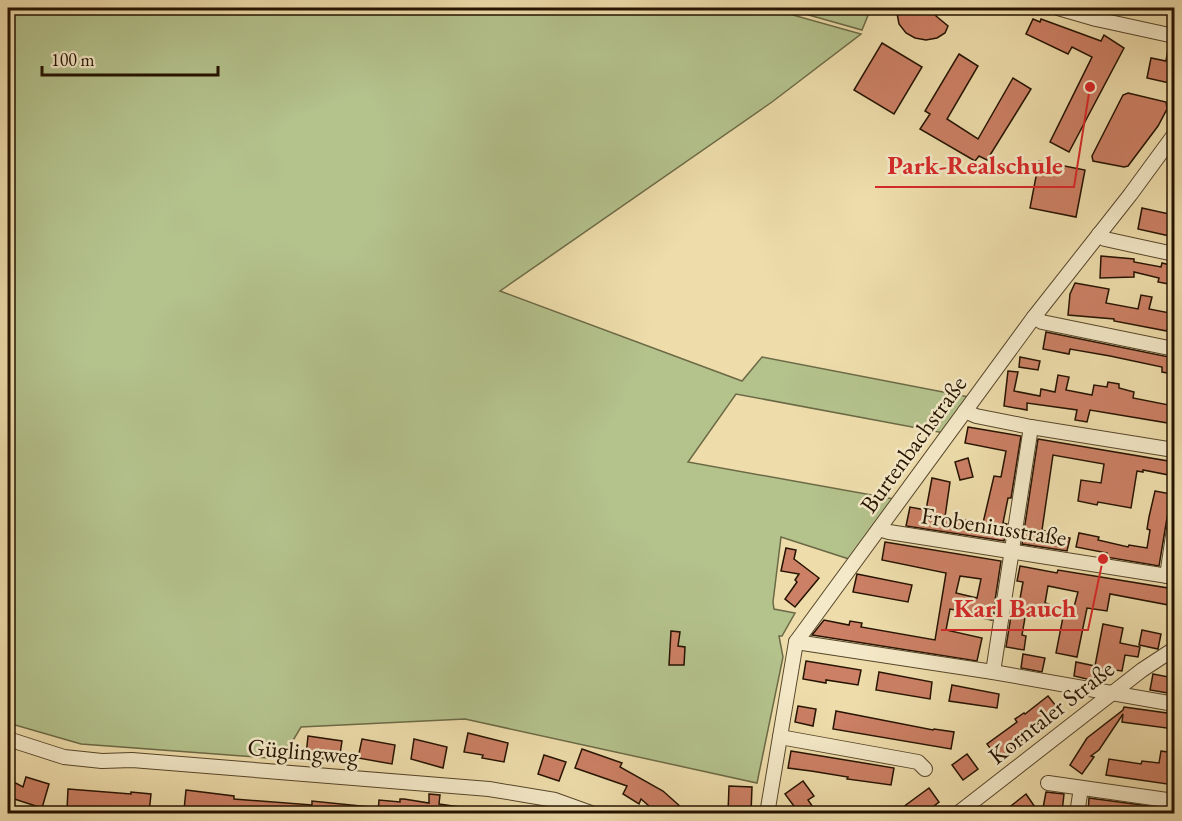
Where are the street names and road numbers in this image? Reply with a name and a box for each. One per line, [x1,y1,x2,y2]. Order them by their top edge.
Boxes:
street label: Burtenbachstraße [853,369,973,519]
street label: Frobeniusstraße [919,499,1069,553]
street label: Korntaler Straße [982,653,1120,771]
street label: Güglingweg [246,731,360,771]

